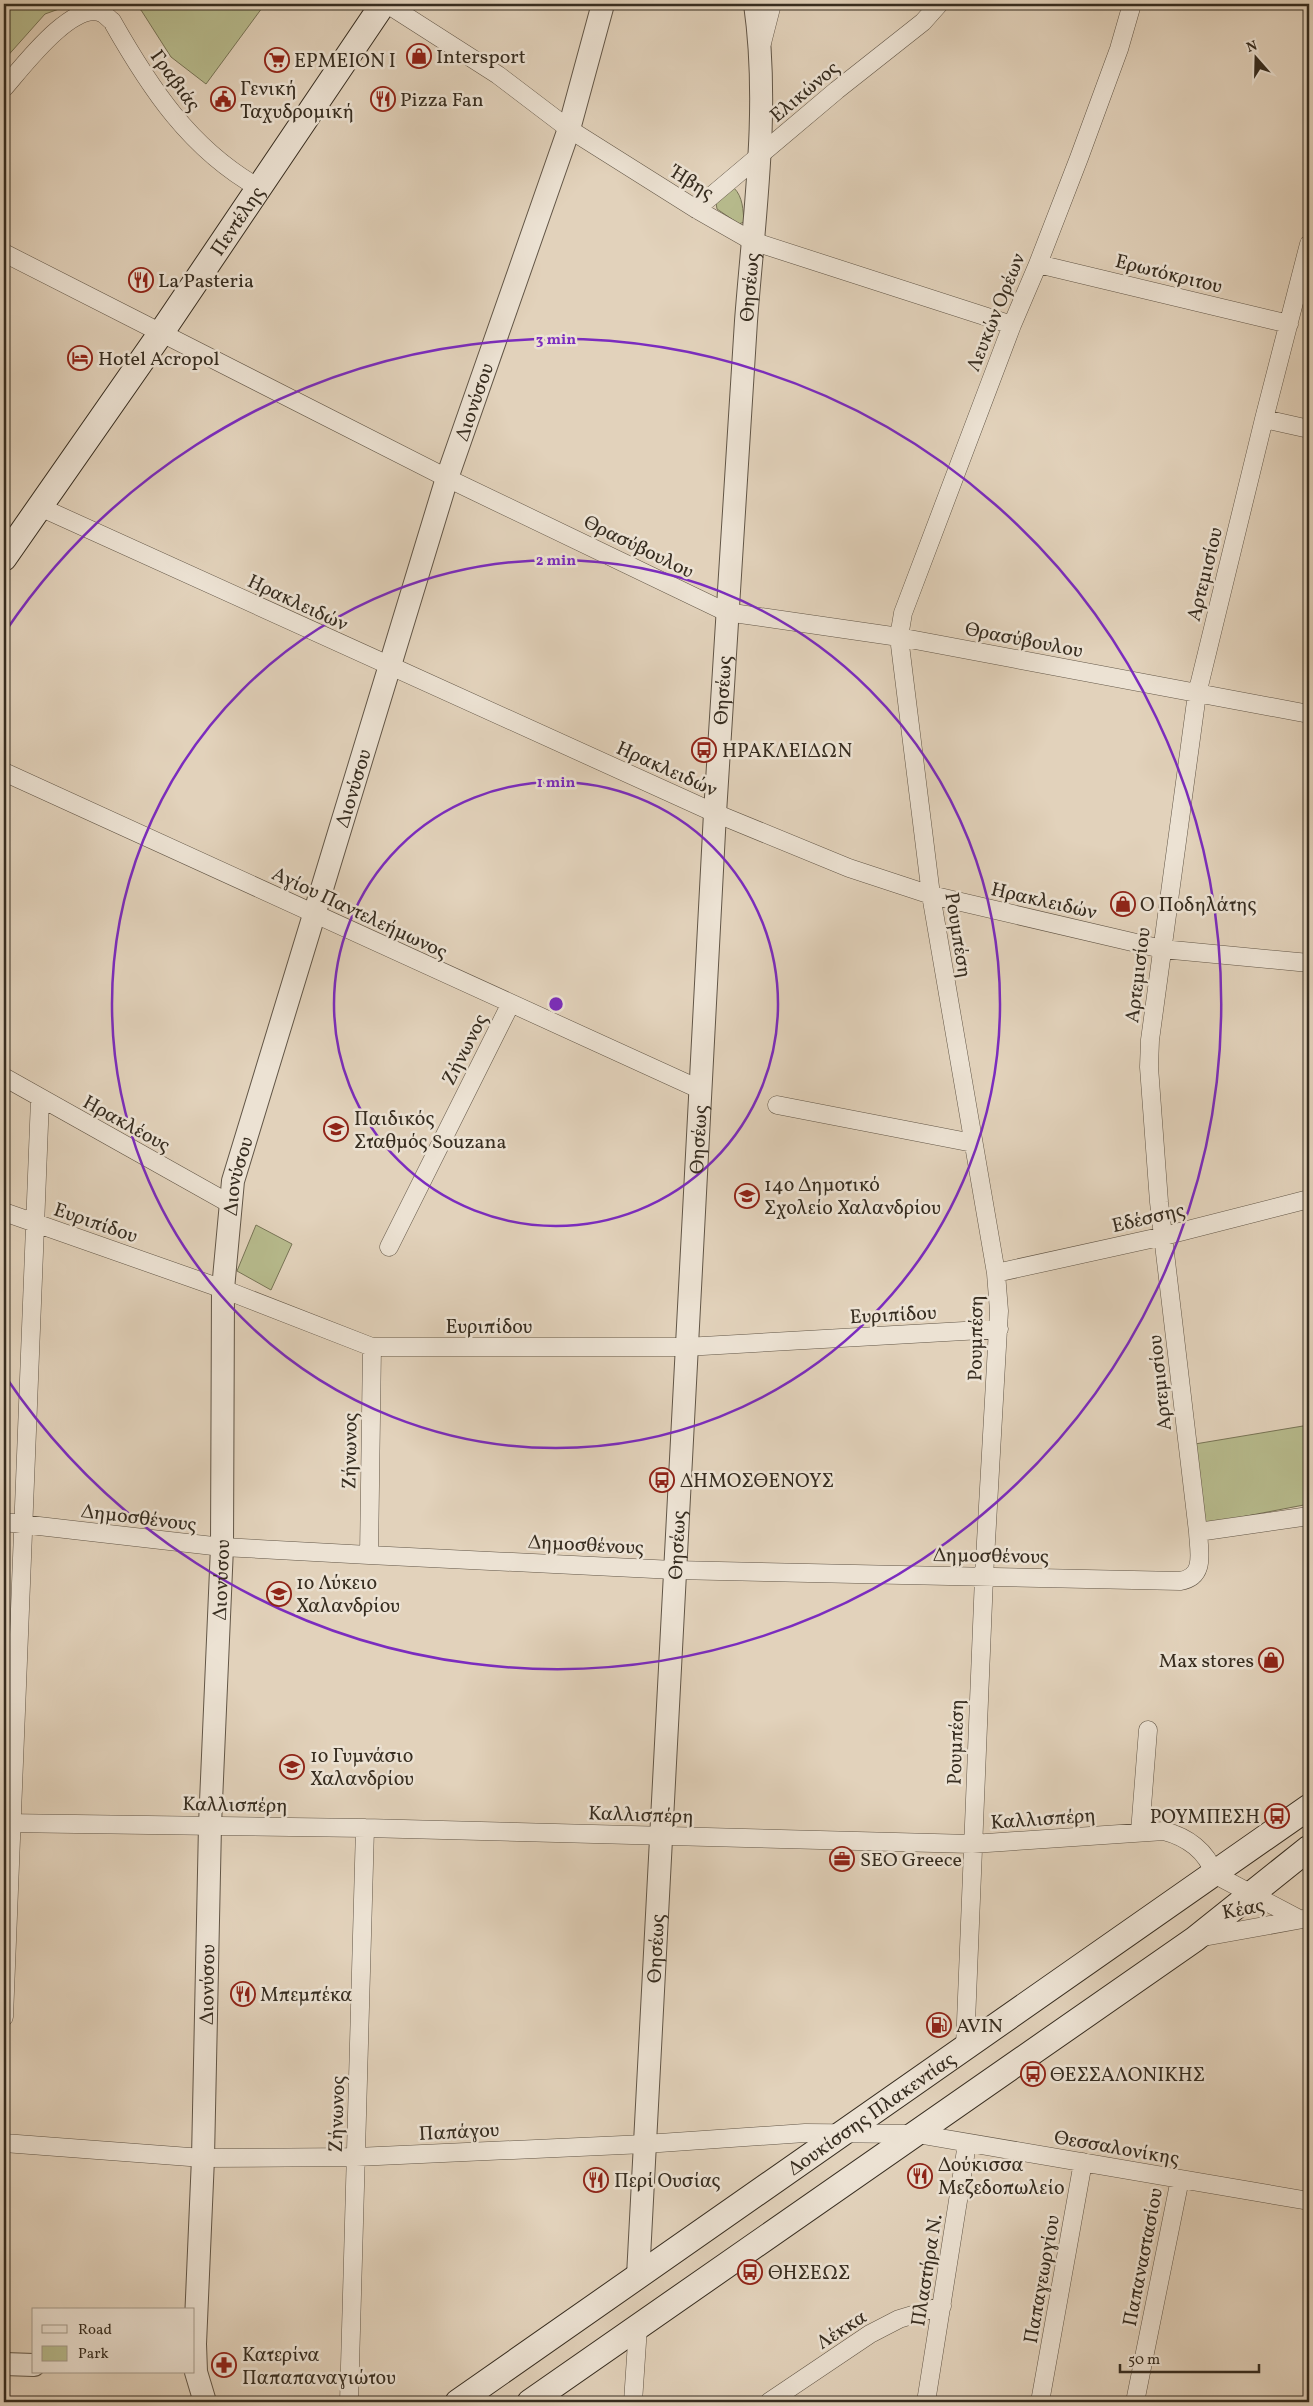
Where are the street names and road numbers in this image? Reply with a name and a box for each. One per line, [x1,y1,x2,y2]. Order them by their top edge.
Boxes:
street label: Γραβιάς [142,45,206,118]
street label: Ελικώνος [765,55,846,130]
street label: Ήβης [663,159,719,208]
street label: Πεντέλης [205,181,272,262]
street label: Ερωτόκριτου [1112,248,1225,302]
street label: Λευκών Ορέων [960,249,1033,376]
street label: Θησέως [734,252,768,323]
street label: Διονύσου [449,360,502,445]
street label: Θρασύβουλου [578,509,698,587]
street label: Αρτεμισίου [1181,524,1231,624]
street label: Ηρακλειδών [242,568,352,639]
street label: Θρασύβουλου [962,616,1085,666]
street label: Θησέως [708,655,740,726]
street label: Ηρακλειδών [611,735,721,805]
street label: Διονύσου [329,746,380,831]
street label: Αγίου Παντελεήμωνος [267,861,452,967]
street label: Ηρακλειδών [988,876,1100,928]
street label: Ρουμπέση [936,891,978,980]
street label: Αρτεμισίου [1119,926,1159,1025]
street label: Ζήνωνος [436,1009,496,1091]
street label: Ηρακλέους [77,1089,175,1160]
street label: Θησέως [684,1104,716,1175]
street label: Διονύσου [218,1133,262,1217]
street label: Ευριπίδου [50,1196,141,1251]
street label: Εδέσσης [1109,1197,1188,1241]
street label: Ρουμπέση [962,1295,992,1381]
street label: Ευριπίδου [849,1300,937,1332]
street label: Ευριπίδου [446,1314,532,1342]
street label: Αρτεμισίου [1142,1334,1180,1432]
street label: Ζήνωνος [336,1412,366,1490]
street label: Δημοσθένους [79,1498,198,1540]
street label: Θησέως [663,1510,694,1580]
street label: Δημοσθένους [527,1529,645,1563]
street label: Διονύσου [207,1539,238,1621]
street label: Δημοσθένους [933,1542,1049,1572]
street label: Ρουμπέση [942,1699,972,1786]
street label: Καλλισπέρη [182,1791,288,1821]
street label: Καλλισπέρη [588,1800,694,1832]
street label: Καλλισπέρη [990,1802,1097,1838]
street label: Κέας [1220,1892,1267,1928]
street label: Θησέως [641,1913,673,1984]
street label: Διονύσου [194,1944,223,2025]
street label: Δουκίσσης Πλακεντίας [783,2046,962,2183]
street label: Ζήνωνος [323,2075,353,2153]
street label: Παπάγου [418,2117,500,2149]
street label: Θεσσαλονίκης [1052,2124,1182,2174]
street label: Παπαναστασίου [1117,2186,1171,2329]
street label: Πλαστήρα Ν. [905,2212,951,2329]
street label: Παπαγεωργίου [1018,2213,1068,2346]
street label: Λέκκα [811,2304,873,2357]

